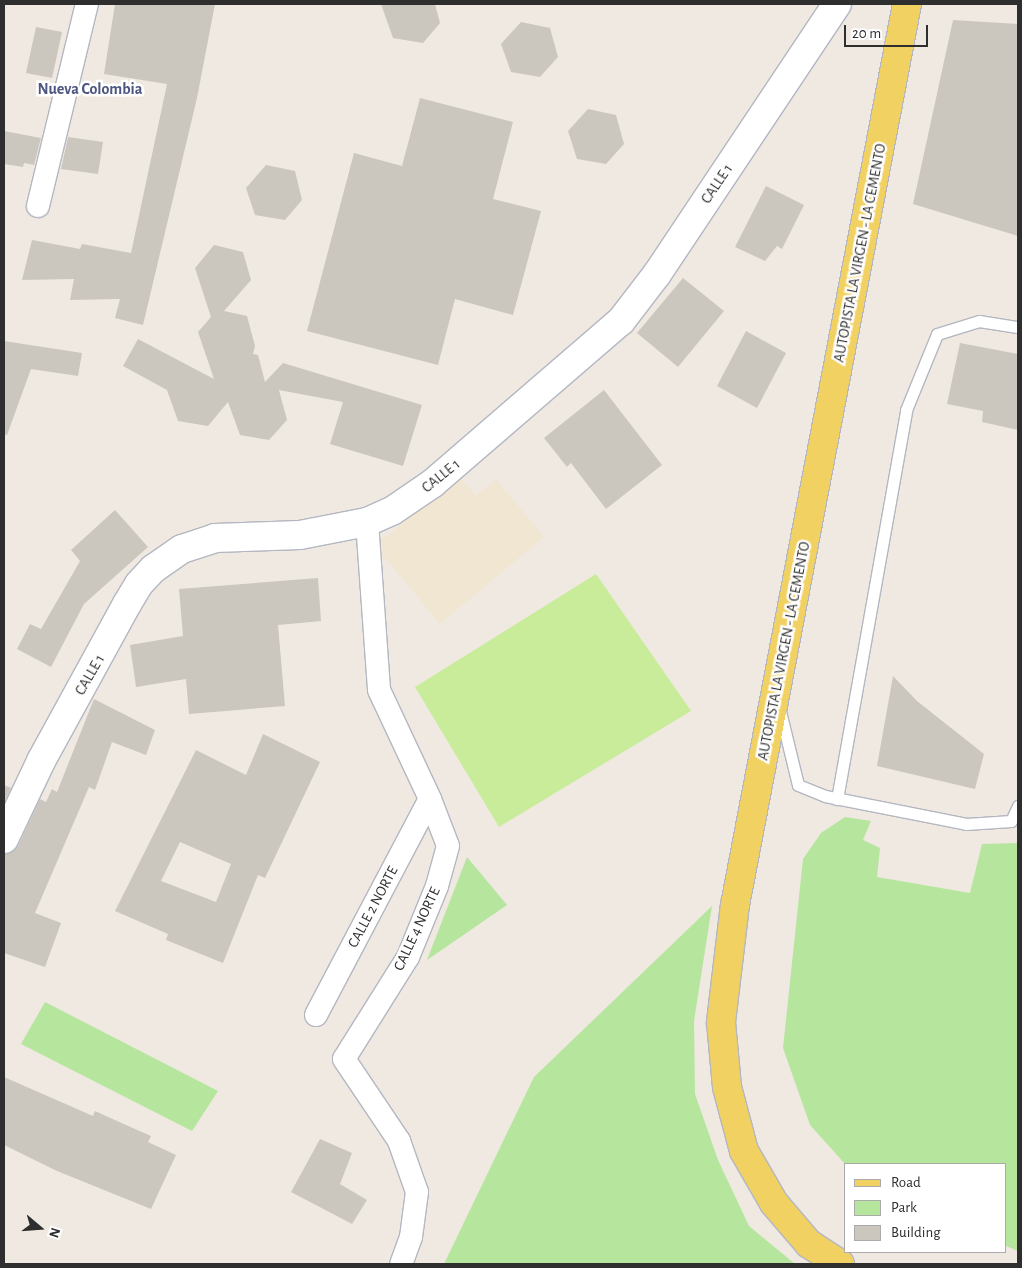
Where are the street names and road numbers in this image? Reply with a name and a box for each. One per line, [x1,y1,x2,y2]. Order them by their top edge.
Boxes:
street label: AUTOPISTA LA VIRGEN - LA CEMENTO [830,142,890,364]
street label: CALLE 1 [697,161,737,207]
street label: CALLE 1 [418,455,464,497]
street label: AUTOPISTA LA VIRGEN - LA CEMENTO [754,540,814,762]
street label: CALLE 1 [71,652,109,698]
street label: CALLE 2 NORTE [344,863,402,951]
street label: CALLE 4 NORTE [390,884,444,974]

